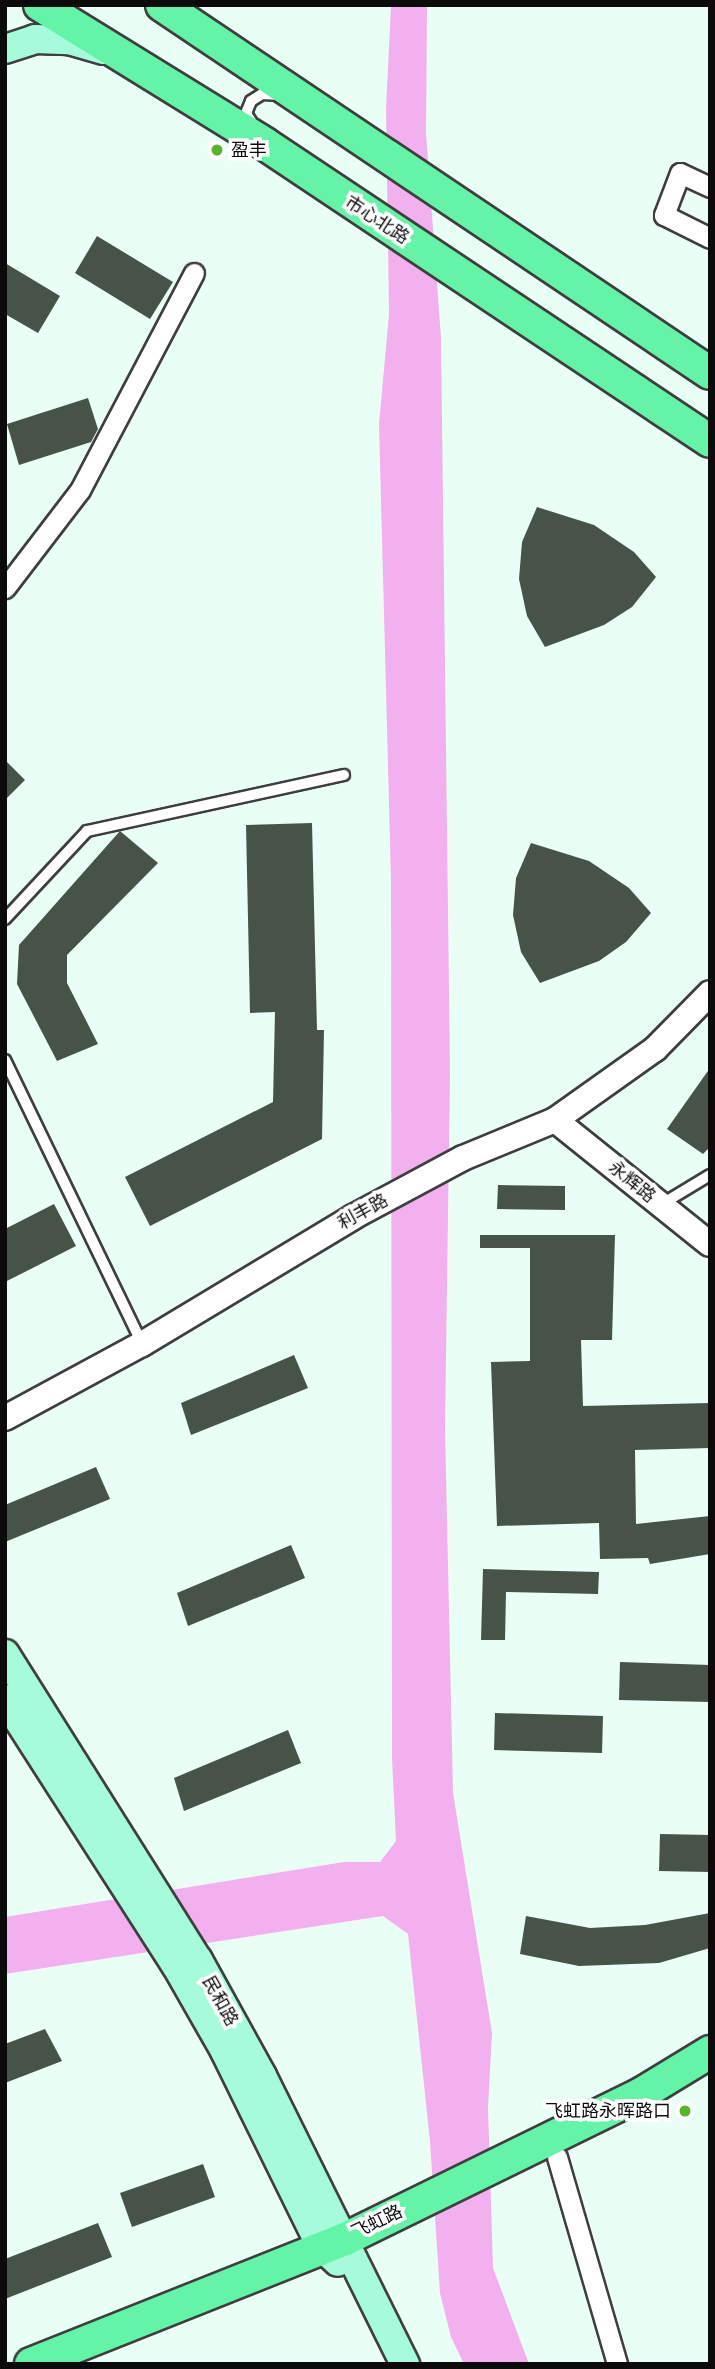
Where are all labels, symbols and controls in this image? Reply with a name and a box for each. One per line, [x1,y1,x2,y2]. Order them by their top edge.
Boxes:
place label: 盈丰 [231,139,267,161]
marker: 盈丰 [209,142,225,158]
street label: 市心北路 [341,191,413,249]
street label: 永辉路 [604,1157,660,1207]
street label: 利丰路 [334,1189,392,1235]
street label: 民和路 [197,1972,243,2030]
place label: 飞虹路永晖路口 [545,2100,671,2122]
marker: 飞虹路永晖路口 [677,2103,693,2119]
street label: 飞虹路 [348,2200,406,2244]

